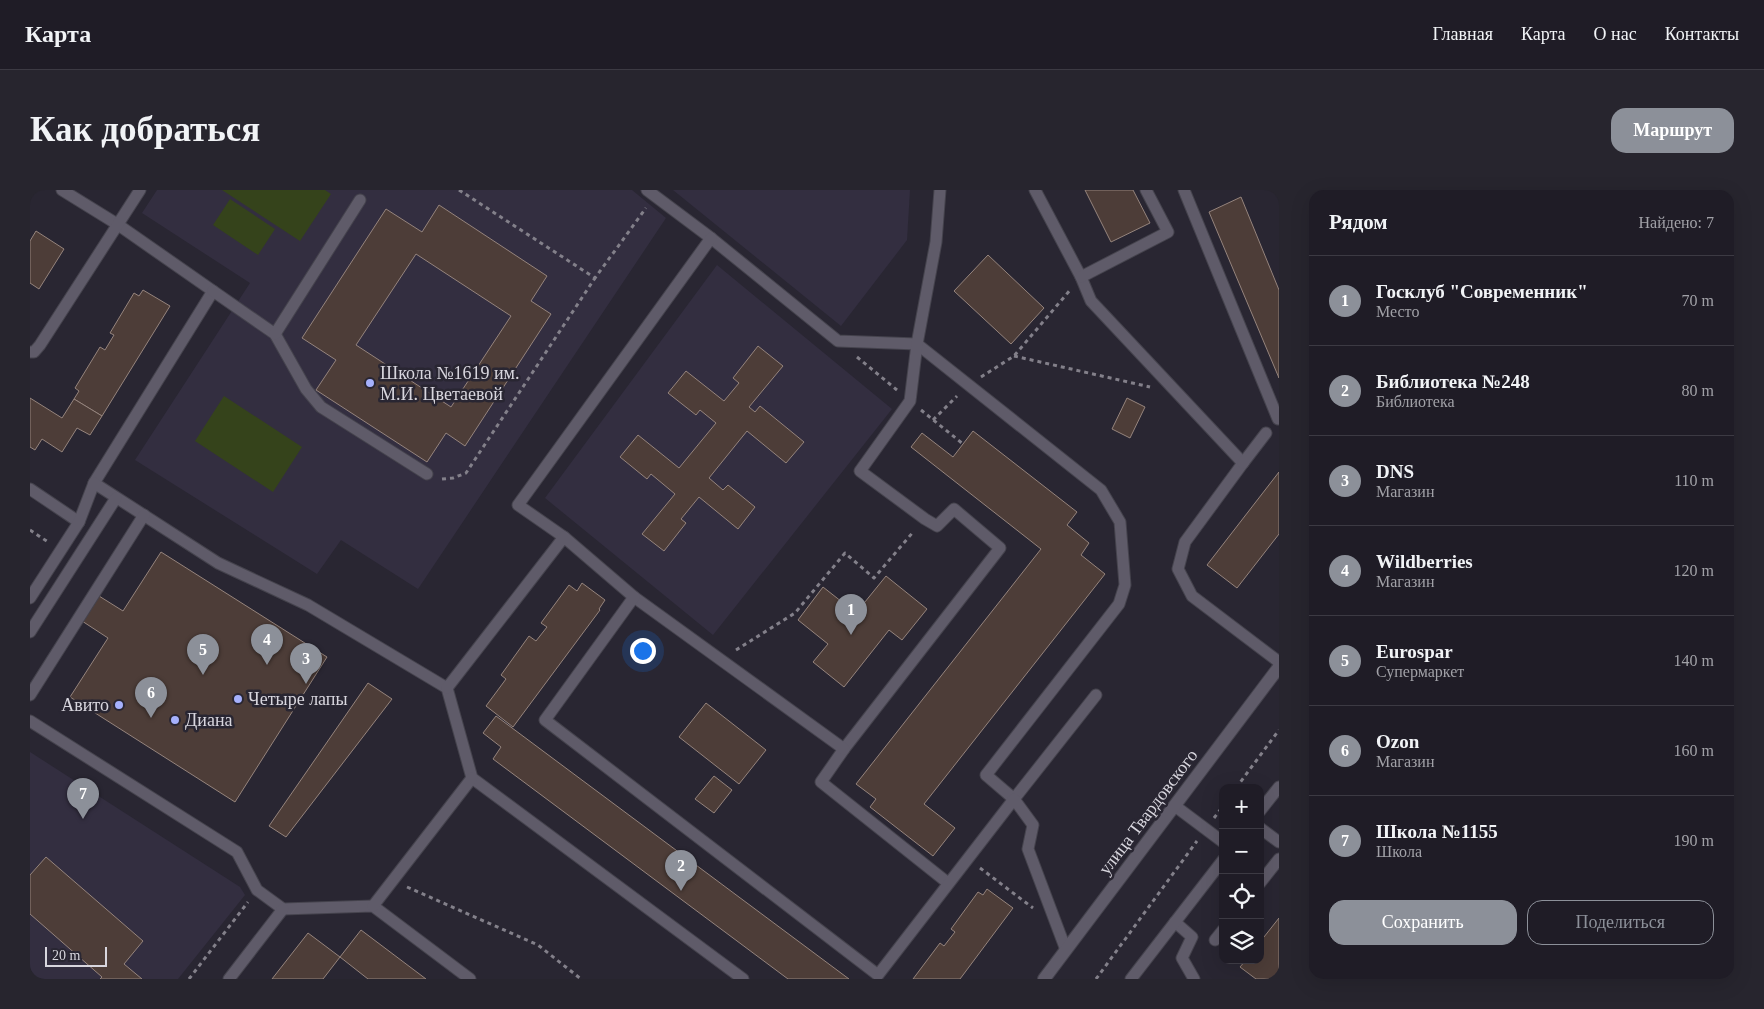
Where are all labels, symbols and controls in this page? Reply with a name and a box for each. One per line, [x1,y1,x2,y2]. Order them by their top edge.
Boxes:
text: Карта [25,21,91,47]
text: Главная [1433,24,1493,44]
text: Карта [1521,24,1566,44]
text: О нас [1594,24,1637,44]
text: Контакты [1665,24,1739,44]
button: Маршрут [1611,108,1734,153]
text: Как добраться [30,110,260,149]
text: Рядом [1329,210,1388,234]
text: Найдено: 7 [1639,214,1714,231]
text: Госклуб "Современник" [1376,281,1588,302]
text: 1 [1341,292,1349,309]
text: 70 m [1682,292,1714,309]
text: Место [1376,303,1419,320]
place label: Школа №1619 им. М.И. Цветаевой [380,363,519,404]
text: Библиотека №248 [1376,371,1530,392]
marker: Школа №1619 им. М.И. Цветаевой [364,377,376,389]
text: 2 [1341,382,1349,399]
text: 80 m [1682,382,1714,399]
text: Библиотека [1376,393,1455,410]
text: DNS [1376,461,1414,482]
text: 3 [1341,472,1349,489]
text: 110 m [1674,472,1714,489]
text: Магазин [1376,483,1434,500]
text: Wildberries [1376,551,1473,572]
text: 4 [1341,562,1349,579]
text: 120 m [1674,562,1714,579]
text: Магазин [1376,573,1434,590]
pin: 1 [835,594,867,635]
pin: 4 [251,624,283,665]
pin: 5 [187,634,219,675]
your location [630,638,656,664]
text: Eurospar [1376,641,1453,662]
pin: 3 [290,643,322,684]
text: 5 [1341,652,1349,669]
text: 140 m [1674,652,1714,669]
text: Супермаркет [1376,663,1464,680]
pin: 6 [135,677,167,718]
place label: Четыре лапы [248,689,348,709]
marker: Четыре лапы [232,693,244,705]
place label: Авито [61,695,109,715]
marker: Авито [113,699,125,711]
place label: Диана [185,710,233,730]
marker: Диана [169,714,181,726]
text: Ozon [1376,731,1419,752]
text: 6 [1341,742,1349,759]
text: 160 m [1674,742,1714,759]
street label: улица Твардовского [1094,746,1202,878]
text: Магазин [1376,753,1434,770]
pin: 7 [67,778,99,819]
map controls [1219,784,1264,964]
button: + [1219,784,1264,829]
text: Школа №1155 [1376,821,1498,842]
button: − [1219,829,1264,874]
text: 7 [1341,832,1349,849]
text: 190 m [1674,832,1714,849]
text: Школа [1376,843,1422,860]
pin: 2 [665,850,697,891]
button: locate [1219,874,1264,919]
button: Сохранить [1329,900,1517,945]
button: Поделиться [1527,900,1714,945]
button: layers [1219,919,1264,964]
scale bar [45,944,108,967]
text: 20 m [52,948,80,963]

